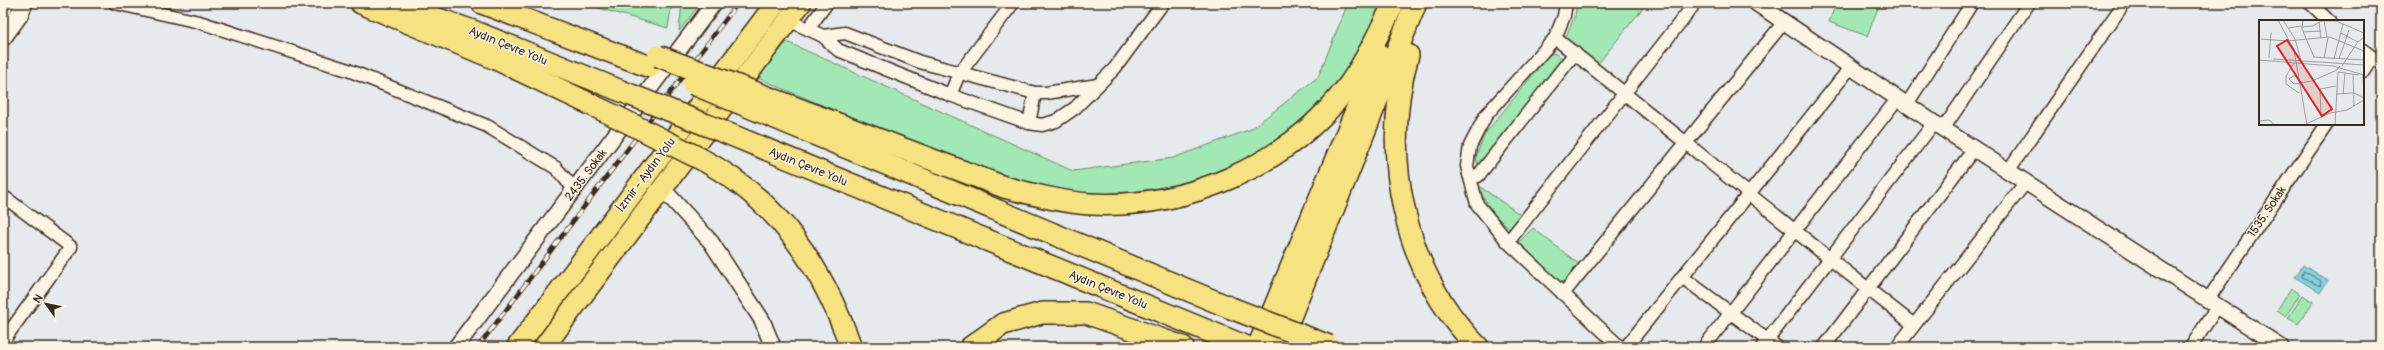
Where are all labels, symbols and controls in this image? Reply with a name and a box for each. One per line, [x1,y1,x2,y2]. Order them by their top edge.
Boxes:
inset map [2259,20,2364,125]
street label: Aydın Çevre Yolu [466,23,550,69]
street label: İzmir - Aydın Yolu [612,134,679,215]
street label: Aydın Çevre Yolu [766,144,850,190]
street label: 2435. Sokak [562,146,610,204]
street label: 1535. Sokak [2244,183,2290,241]
street label: Aydın Çevre Yolu [1066,267,1150,313]
north arrow [26,284,66,324]
text: N [31,292,46,305]

